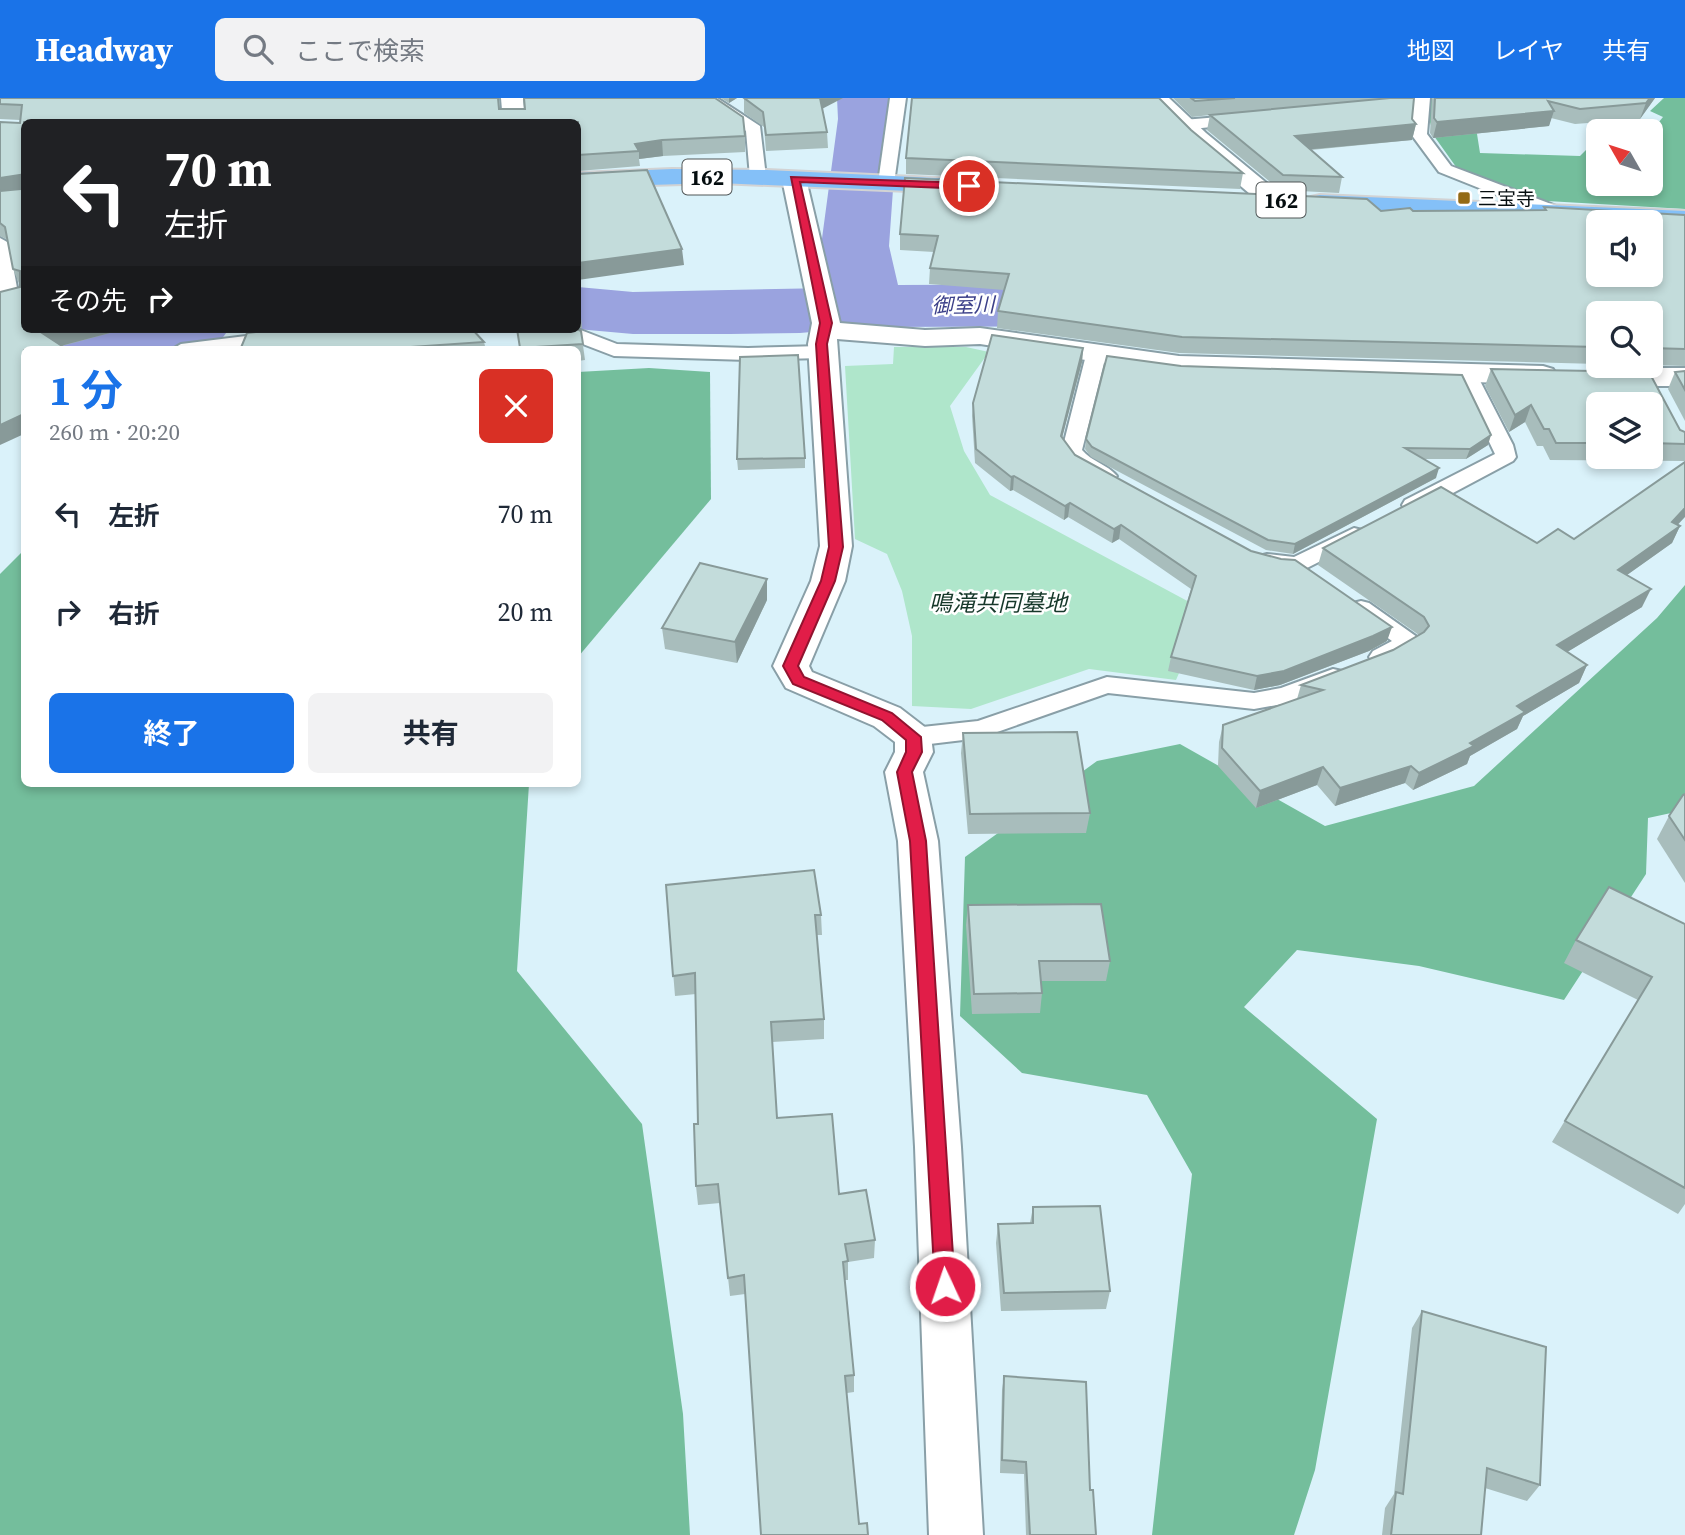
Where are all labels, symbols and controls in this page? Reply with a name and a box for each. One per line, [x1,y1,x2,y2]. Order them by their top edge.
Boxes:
search box [215,18,705,81]
text: Headway [35,27,173,72]
icon: search [239,30,277,68]
text: ここで検索 [295,33,425,69]
text: 地図 [1407,34,1455,67]
text: レイヤ [1493,34,1564,67]
text: 共有 [1602,34,1650,67]
north arrow [1586,119,1662,196]
map controls [1586,119,1663,469]
text: 70 m [164,135,272,202]
icon: left [49,147,140,238]
pin [939,156,999,216]
road number: 162 [682,160,732,194]
icon: arrive [950,167,988,205]
road number: 162 [1256,182,1306,217]
place label: 三宝寺 [1478,185,1535,211]
marker: 三宝寺 [1456,190,1472,206]
text: 左折 [164,203,228,247]
button: sound [1586,210,1663,287]
icon: right [141,280,179,318]
text: その先 [49,283,127,319]
water label: 御室川 [931,290,997,320]
button: search [1586,301,1663,378]
text: 1 分 [49,361,123,419]
button: close [479,369,553,443]
button: layers [1586,392,1663,469]
text: 260 m · 20:20 [49,416,180,448]
icon: left [49,495,87,533]
text: 70 m [498,496,553,532]
text: 左折 [108,498,160,534]
park label: 鳴滝共同墓地 [929,587,1069,619]
icon: right [49,593,87,631]
text: 20 m [498,594,553,630]
text: 右折 [108,596,160,632]
button: 終了 [49,693,294,773]
button: 共有 [308,693,553,773]
position arrow [908,1249,982,1323]

